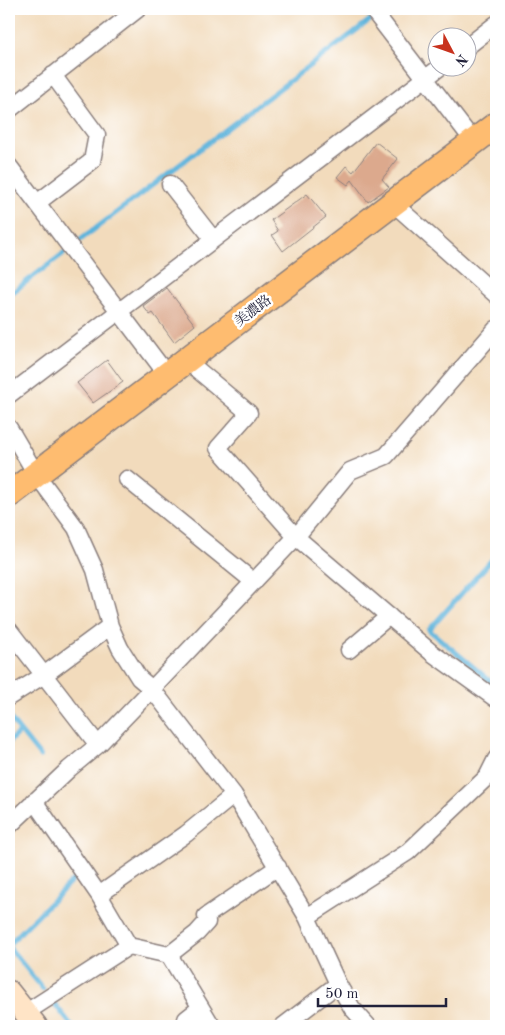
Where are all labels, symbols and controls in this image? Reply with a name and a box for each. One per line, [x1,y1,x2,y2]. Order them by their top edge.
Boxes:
north arrow [428,28,478,78]
text: N [452,51,470,69]
street label: 美濃路 [231,292,274,329]
scale bar [318,975,445,1007]
text: 50 m [325,987,359,1002]

